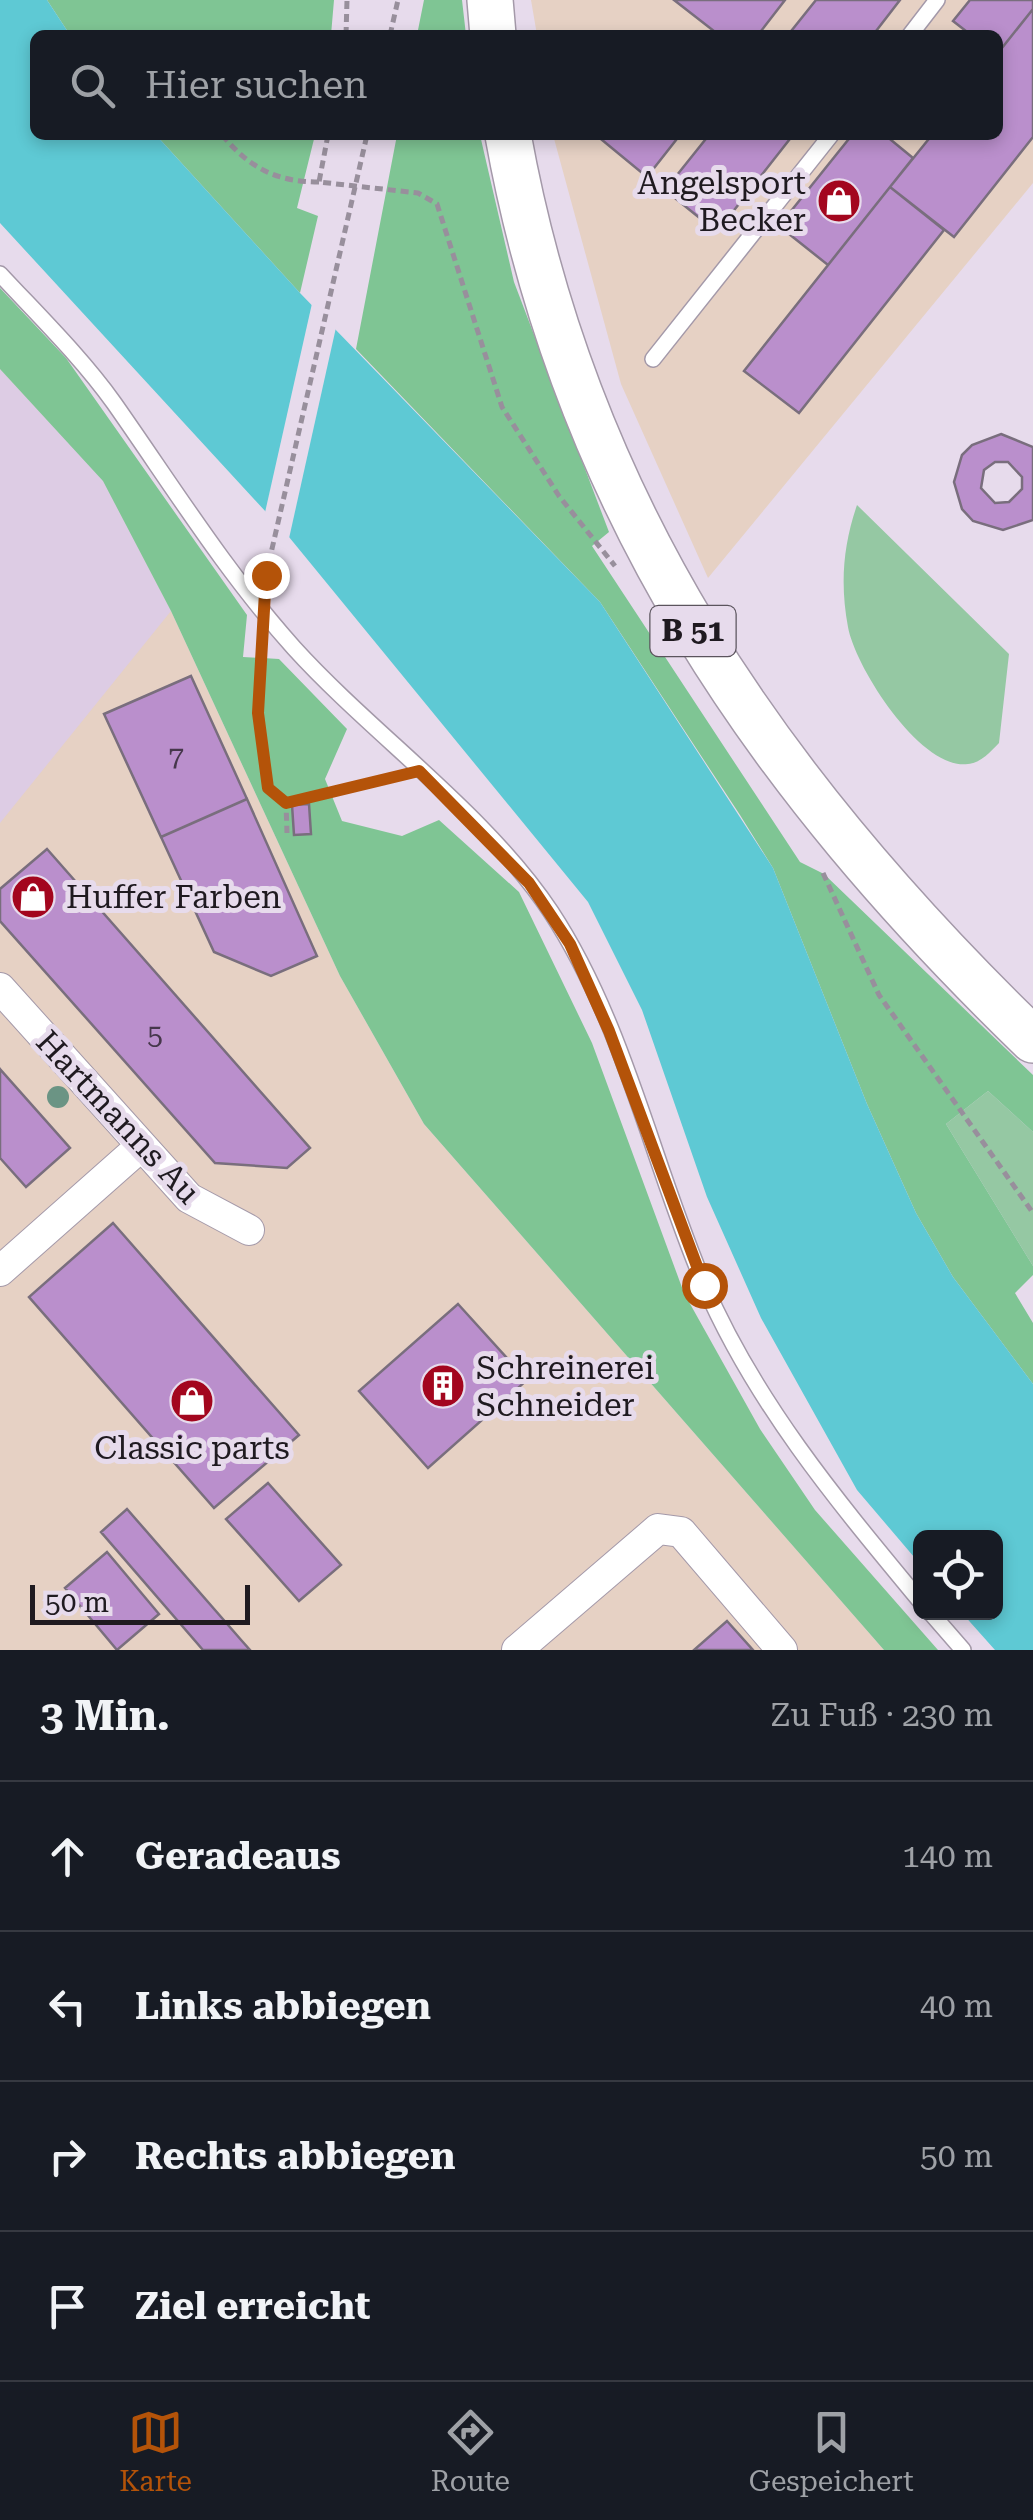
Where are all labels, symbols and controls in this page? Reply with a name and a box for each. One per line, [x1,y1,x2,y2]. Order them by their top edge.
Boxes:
search box [30,30,1003,140]
icon: search [65,58,120,113]
text: Hier suchen [145,63,368,107]
place label: Angelsport Becker [637,164,806,239]
shop icon: Angelsport Becker [816,178,862,224]
route end [244,553,290,599]
road number: B 51 [650,606,736,656]
house number: 7 [168,740,184,773]
shop icon: Huffer Farben [10,874,56,920]
place label: Huffer Farben [66,878,281,916]
house number: 5 [147,1018,163,1051]
street label: Hartmanns Au [28,1023,208,1211]
route start [682,1263,728,1309]
place label: Schreinerei Schneider [476,1349,654,1424]
building icon: Schreinerei Schneider [420,1363,466,1409]
shop icon: Classic parts [169,1378,215,1424]
place label: Classic parts [94,1429,290,1467]
map controls [913,1530,1003,1620]
button: locate [913,1530,1003,1620]
scale bar [30,1580,250,1624]
text: 50 m [45,1586,109,1619]
text: 3 Min. [40,1691,170,1740]
text: Zu Fuß · 230 m [771,1696,993,1734]
icon: ahead [40,1829,95,1884]
text: Geradeaus [135,1834,341,1878]
text: 140 m [902,1837,993,1875]
icon: left [40,1979,95,2034]
text: Links abbiegen [135,1984,431,2028]
text: 40 m [920,1987,993,2025]
icon: right [40,2129,95,2184]
text: Rechts abbiegen [135,2134,456,2178]
text: 50 m [920,2137,993,2175]
icon: arrive [40,2279,95,2334]
text: Ziel erreicht [135,2284,370,2328]
tab: Karte [119,2405,192,2498]
tab: Route [431,2405,510,2498]
tab: Gespeichert [749,2405,914,2498]

